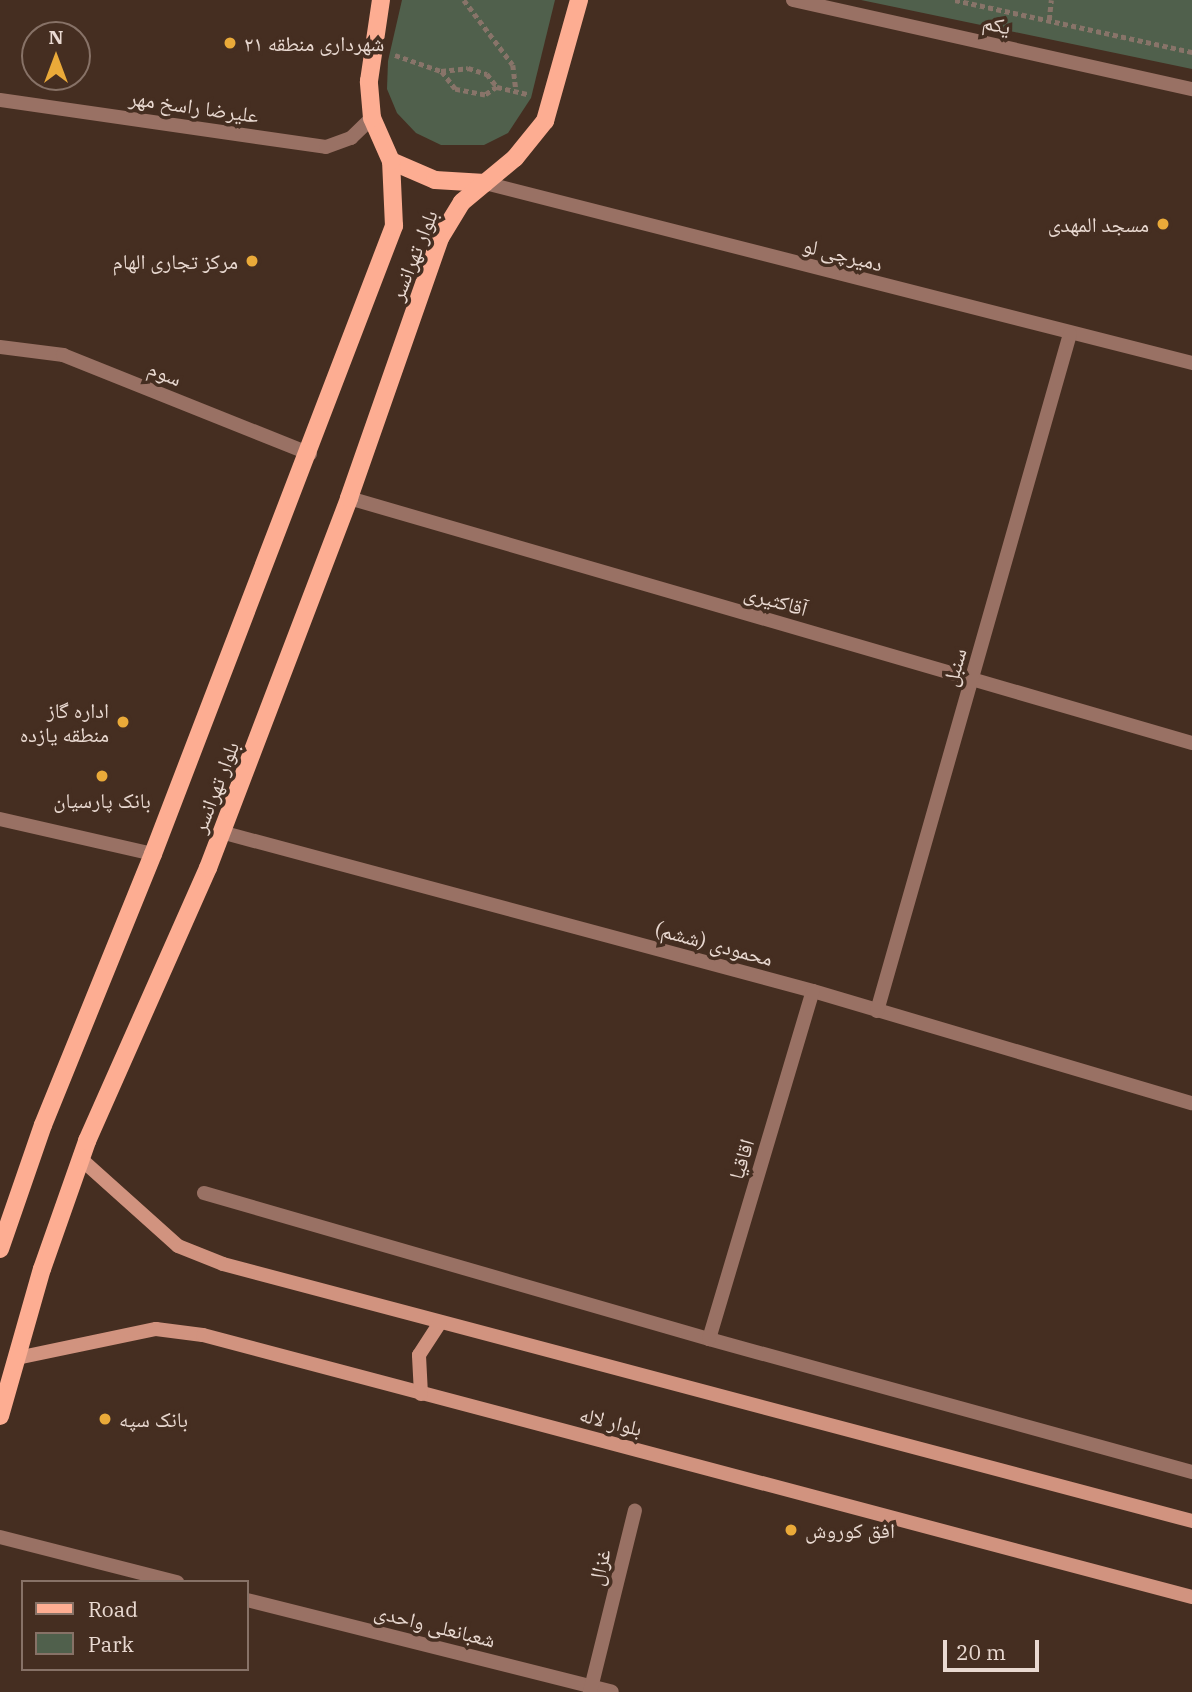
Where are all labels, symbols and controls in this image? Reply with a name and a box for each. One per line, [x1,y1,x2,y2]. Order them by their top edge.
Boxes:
street label: یکم [981,9,1013,39]
north arrow [21,21,91,91]
text: N [48,25,64,49]
place label: شهرداری منطقه ۲۱ [244,30,384,56]
marker: شهرداری منطقه ۲۱ [222,35,238,51]
street label: علیرضا راسخ مهر [128,84,260,128]
street label: بلوار تهرانسر [383,206,443,304]
place label: مسجد المهدی [1048,211,1149,237]
marker: مسجد المهدی [1155,216,1171,232]
street label: دمیرچی لو [801,232,885,276]
place label: مرکز تجاری الهام [112,248,238,274]
marker: مرکز تجاری الهام [244,253,260,269]
street label: سوم [145,355,185,391]
street label: آقاکثیری [742,579,810,621]
street label: سنبل [937,645,971,689]
place label: اداره گاز منطقه یازده [20,697,109,747]
marker: اداره گاز منطقه یازده [115,714,131,730]
street label: بلوار تهرانسر [186,738,244,836]
marker: بانک پارسیان [94,768,110,784]
place label: بانک پارسیان [53,787,151,813]
street label: محمودی (ششم) [652,915,776,971]
street label: اقاقیا [723,1136,759,1182]
street label: بلوار لاله [577,1401,645,1441]
place label: بانک سپه [119,1406,188,1432]
marker: بانک سپه [97,1411,113,1427]
place label: افق کوروش [805,1517,895,1543]
marker: افق کوروش [783,1522,799,1538]
street label: غزال [582,1546,616,1588]
legend [21,1580,248,1671]
text: Road [88,1595,138,1623]
street label: شعبانعلی واحدی [372,1598,498,1652]
scale bar [947,1626,1043,1670]
text: Park [88,1630,134,1658]
text: 20 m [956,1638,1006,1666]

